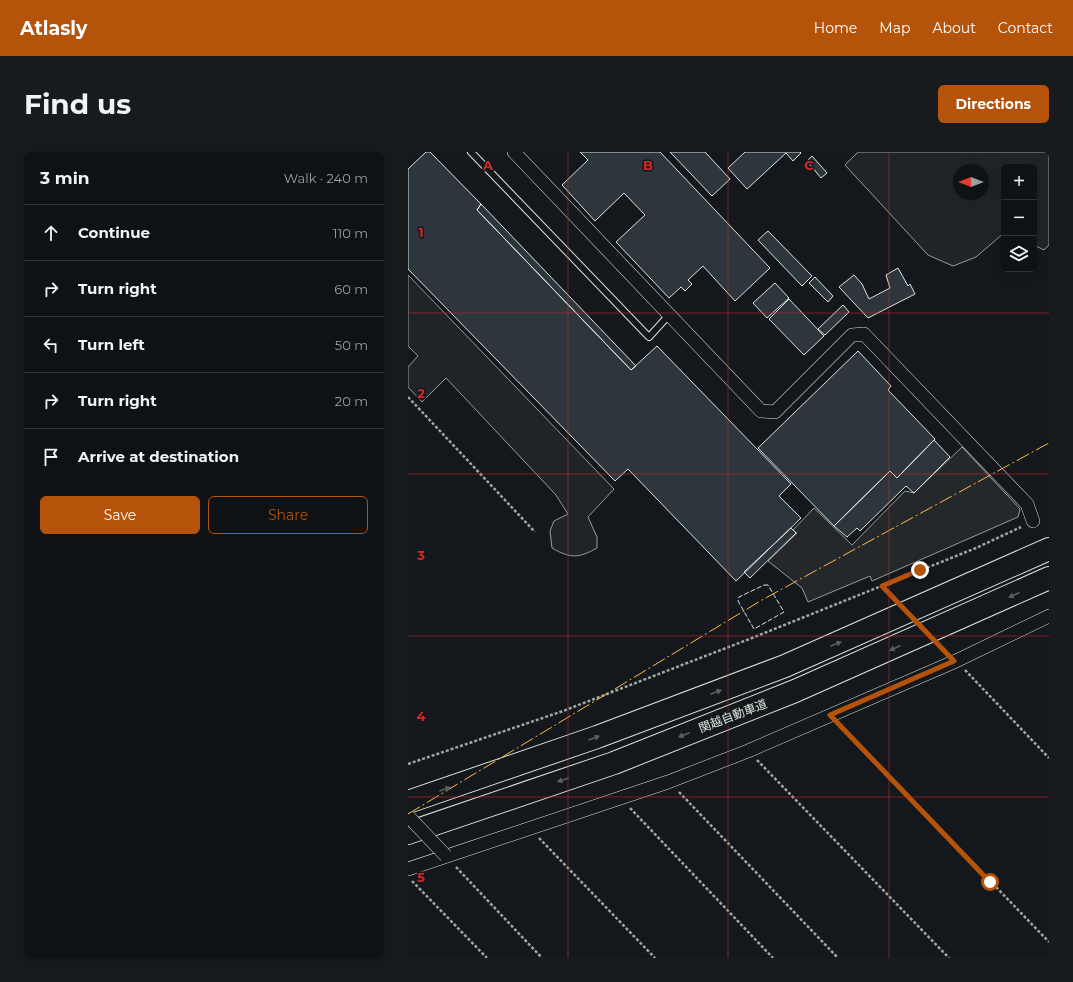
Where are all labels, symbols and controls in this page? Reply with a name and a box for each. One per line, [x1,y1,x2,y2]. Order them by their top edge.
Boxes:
text: Atlasly [20,17,87,40]
text: Home [814,19,857,37]
text: Map [879,19,910,37]
text: About [932,19,976,37]
text: Contact [998,19,1053,37]
button: Directions [938,85,1049,123]
text: Find us [24,87,131,121]
text: A [482,157,494,173]
text: B [643,157,653,173]
text: C [804,157,814,173]
north arrow [953,164,989,200]
map controls [1001,164,1037,272]
button: + [1001,164,1037,200]
text: 3 min [40,168,90,188]
text: Walk · 240 m [284,170,368,186]
button: − [1001,200,1037,236]
icon: ahead [40,222,62,244]
text: Continue [78,223,150,242]
text: 1 [418,224,424,240]
text: 110 m [333,225,368,241]
button: layers [1001,236,1037,272]
icon: right [40,278,62,300]
text: Turn right [78,279,157,298]
text: 60 m [334,281,368,297]
icon: left [40,334,62,356]
text: Turn left [78,335,145,354]
text: 50 m [335,337,368,353]
text: 2 [417,385,425,401]
icon: right [40,390,62,412]
text: Turn right [78,391,157,410]
text: 20 m [335,393,368,409]
icon: arrive [40,446,62,468]
text: Arrive at destination [78,447,239,466]
button: Save [40,496,200,534]
button: Share [208,496,368,534]
text: 3 [416,547,425,563]
route end [911,561,929,579]
one-way arrow [1008,592,1019,598]
one-way arrow [831,640,843,646]
one-way arrow [888,645,900,651]
one-way arrow [710,689,722,695]
street label: 関越自動車道 [697,696,769,735]
text: 4 [417,708,426,724]
one-way arrow [678,732,690,738]
one-way arrow [589,735,601,741]
one-way arrow [556,778,568,784]
one-way arrow [439,786,451,792]
text: 5 [417,869,425,885]
route start [981,873,999,891]

